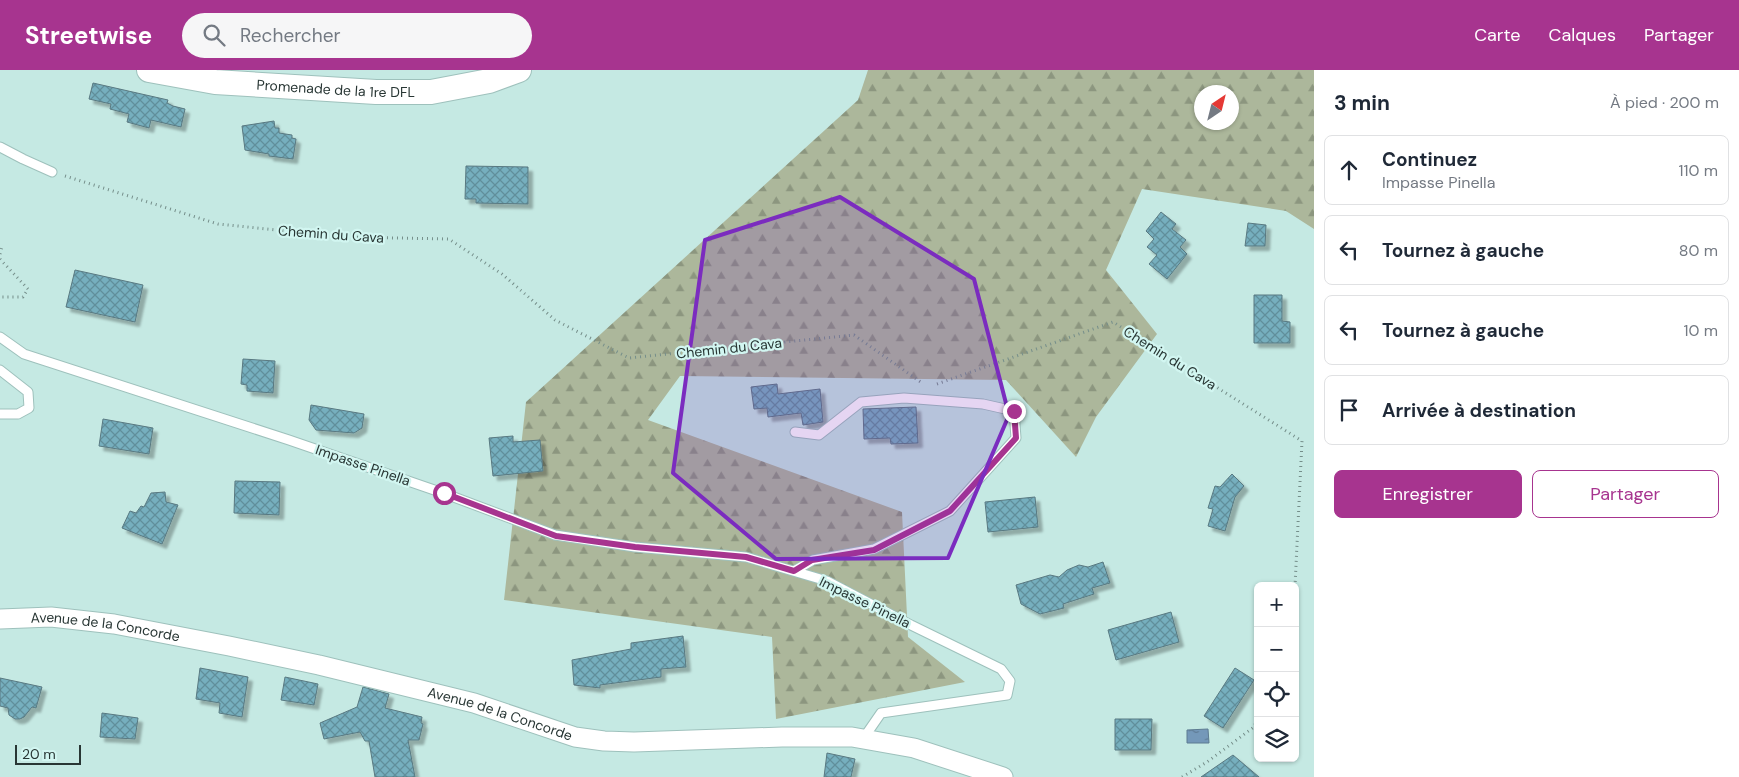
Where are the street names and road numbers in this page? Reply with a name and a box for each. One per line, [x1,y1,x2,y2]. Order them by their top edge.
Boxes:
street label: Promenade de la 1re DFL [256,76,415,101]
street label: Chemin du Cava [277,221,385,247]
street label: Chemin du Cava [1120,322,1220,394]
street label: Chemin du Cava [675,333,783,363]
street label: Impasse Pinella [313,440,413,490]
street label: Impasse Pinella [816,572,914,632]
street label: Avenue de la Concorde [30,608,181,645]
street label: Avenue de la Concorde [426,683,575,744]

